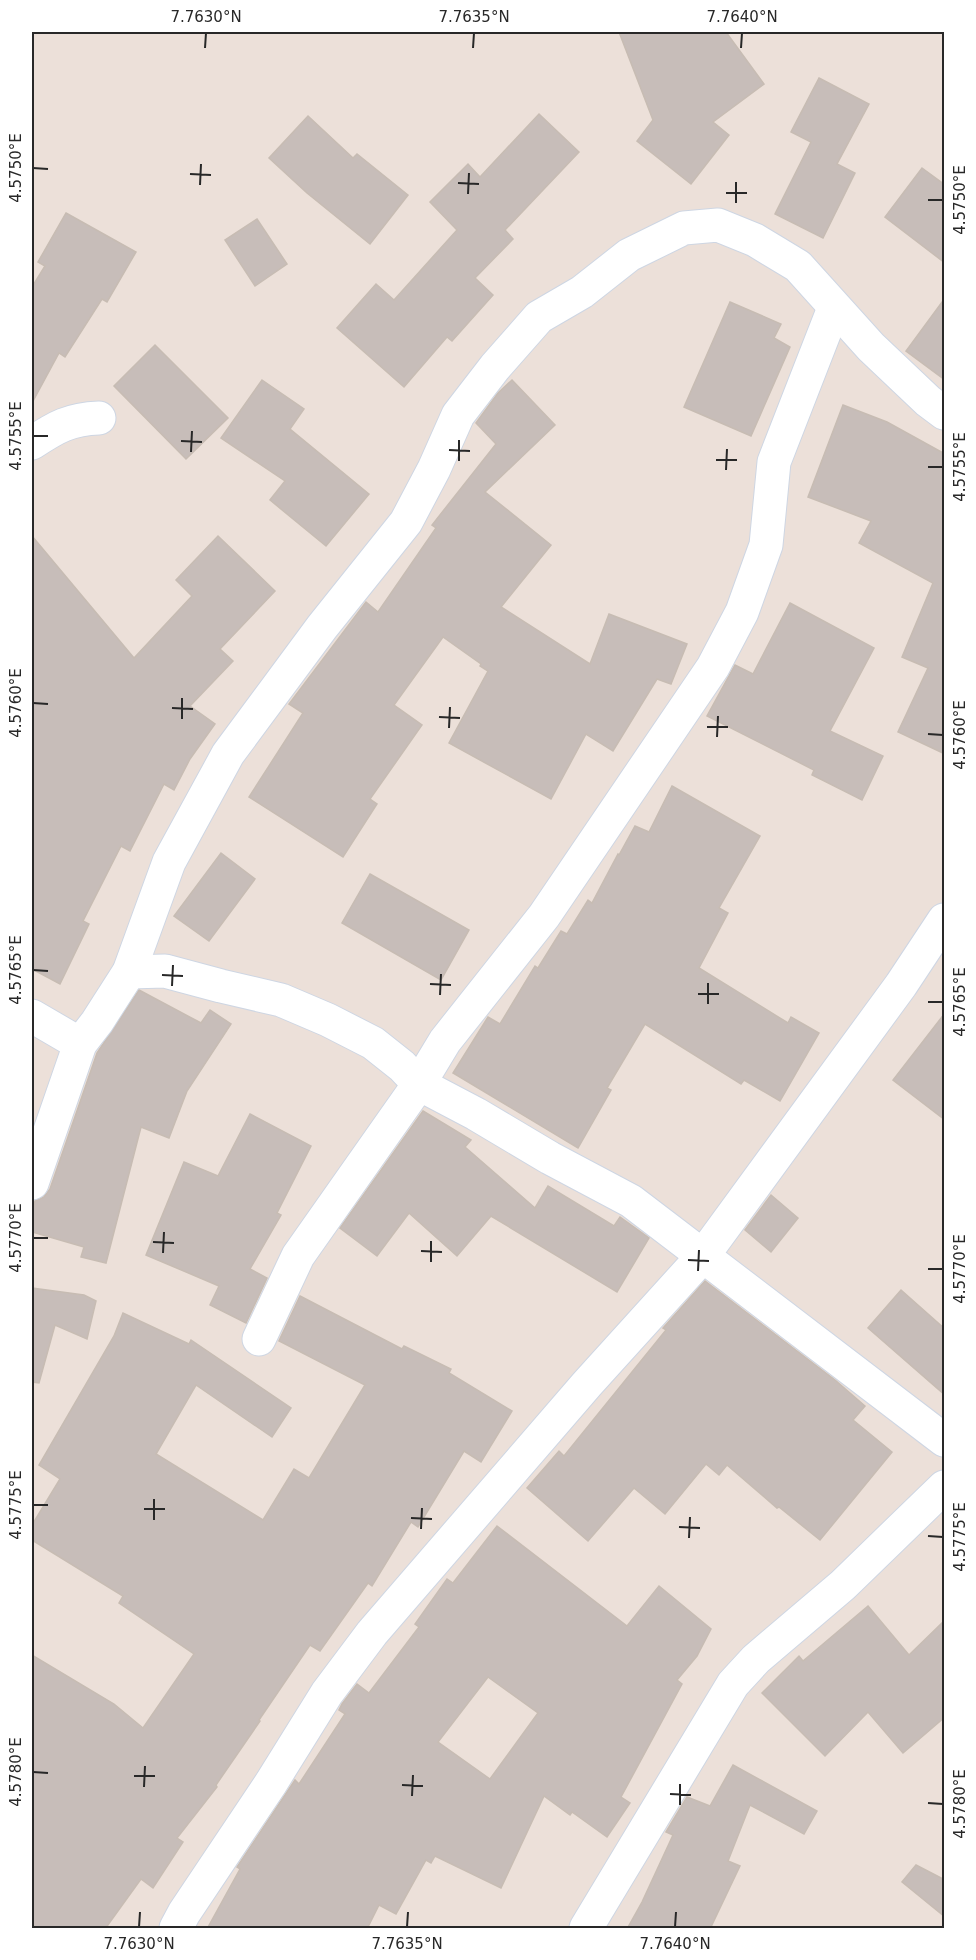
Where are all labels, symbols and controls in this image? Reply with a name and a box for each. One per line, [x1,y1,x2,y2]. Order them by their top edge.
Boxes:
text: 7.7630°N [170,8,242,26]
text: 7.7635°N [438,8,510,26]
text: 7.7640°N [706,8,778,26]
text: 4.5750°E [7,133,25,203]
text: 4.5750°E [951,165,969,235]
text: 4.5755°E [7,401,25,471]
text: 4.5755°E [951,432,969,502]
text: 4.5760°E [7,668,25,738]
text: 4.5760°E [951,700,969,770]
text: 4.5765°E [7,935,25,1005]
text: 4.5765°E [951,967,969,1037]
text: 4.5770°E [7,1203,25,1273]
text: 4.5770°E [951,1234,969,1304]
text: 4.5775°E [7,1470,25,1540]
text: 4.5775°E [951,1502,969,1572]
text: 4.5780°E [7,1737,25,1807]
text: 4.5780°E [951,1769,969,1839]
text: 7.7630°N [103,1935,175,1953]
text: 7.7635°N [371,1935,443,1953]
text: 7.7640°N [639,1935,711,1953]

